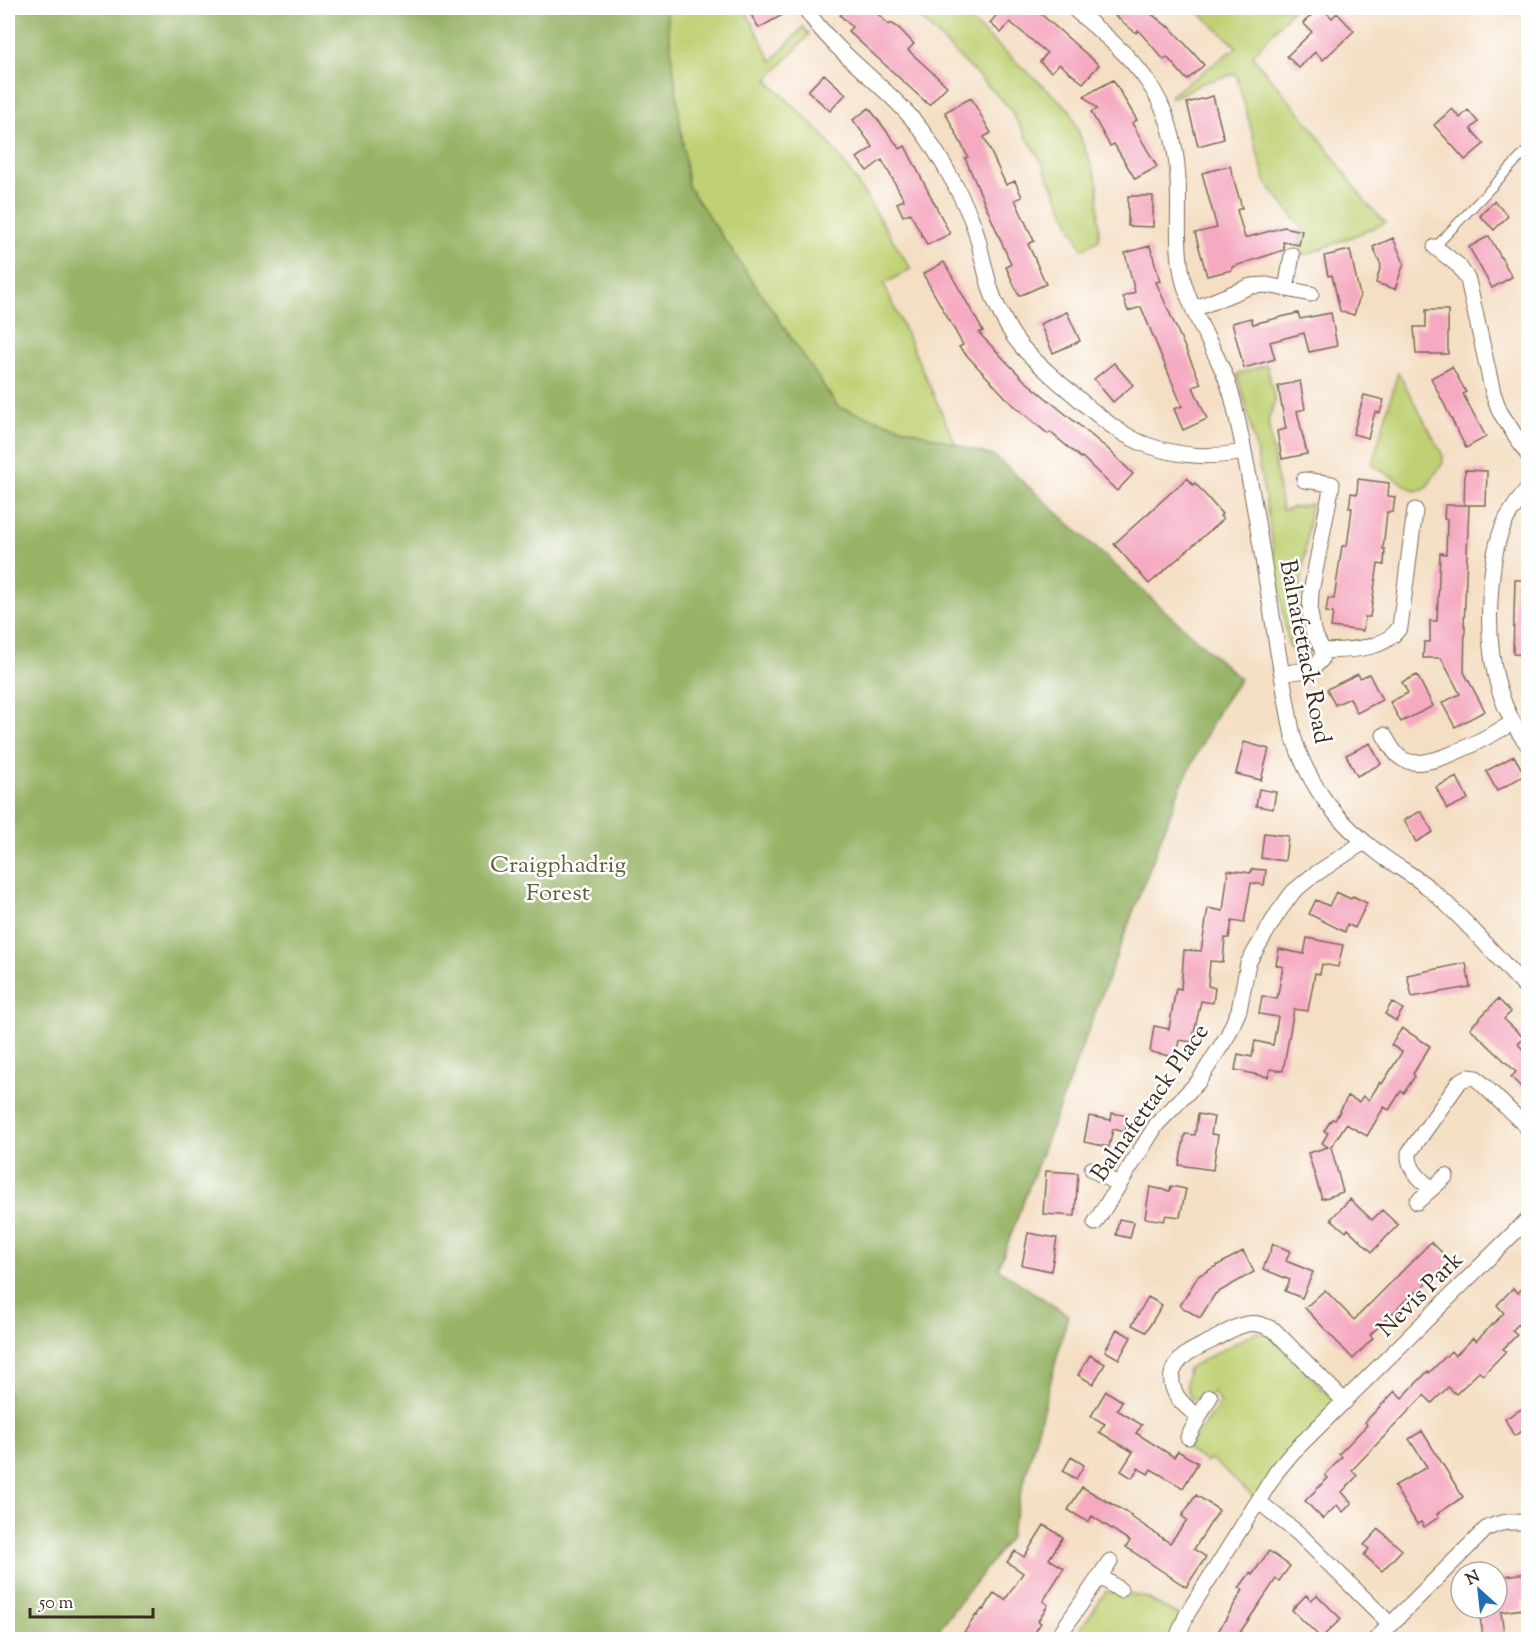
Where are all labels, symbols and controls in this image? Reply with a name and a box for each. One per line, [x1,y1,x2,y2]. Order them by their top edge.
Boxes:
street label: Balnafettack Road [1269,557,1339,747]
park label: Craigphadrig Forest [490,849,626,911]
street label: Balnafettack Place [1084,1017,1218,1189]
street label: Nevis Park [1370,1244,1472,1346]
north arrow [1449,1560,1509,1620]
text: N [1462,1566,1484,1592]
scale bar [30,1581,153,1619]
text: 50 m [38,1591,74,1617]

